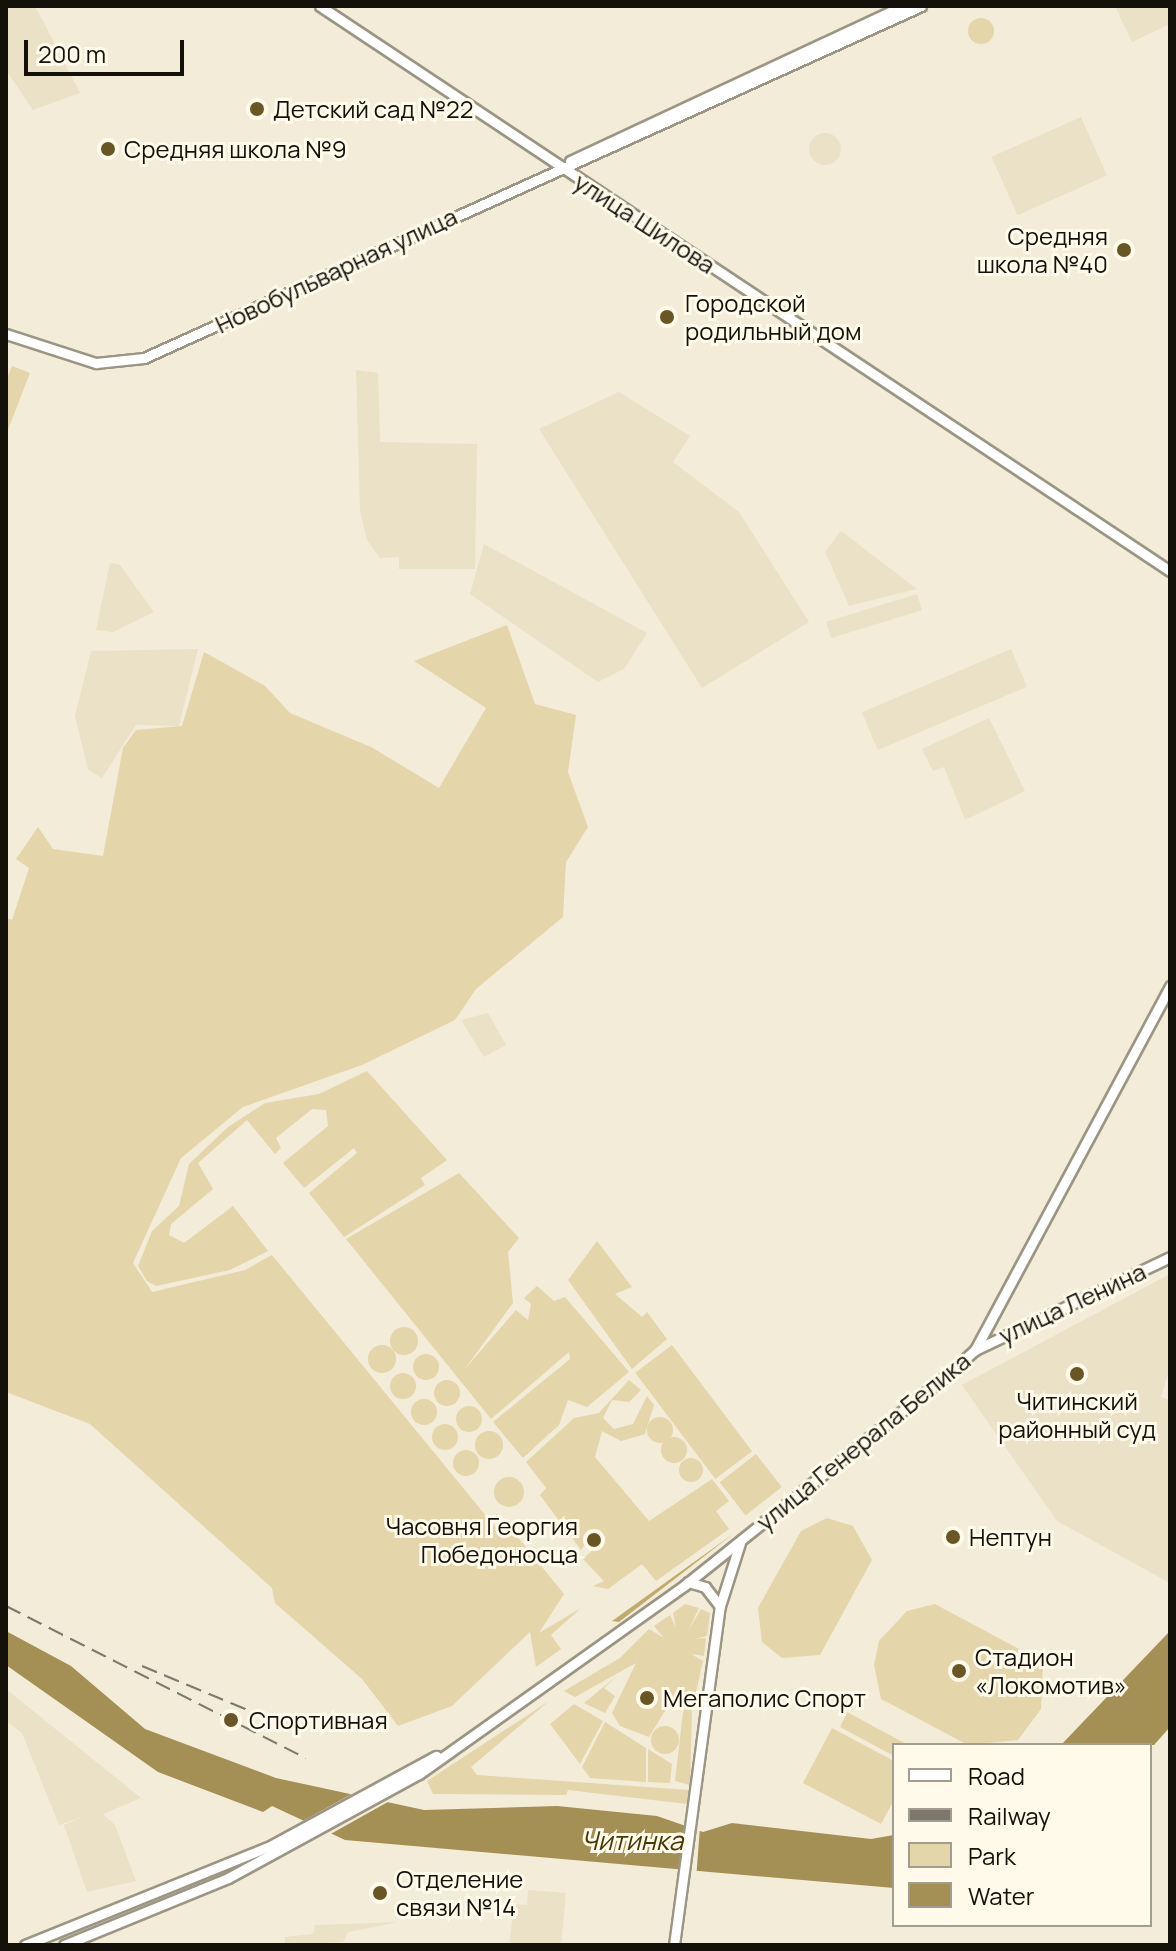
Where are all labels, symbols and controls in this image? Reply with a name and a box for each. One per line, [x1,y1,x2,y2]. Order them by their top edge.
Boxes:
scale bar [28,24,188,74]
text: 200 m [38,37,106,70]
place label: Детский сад №22 [273,95,473,123]
marker: Детский сад №22 [248,100,266,118]
place label: Средняя школа №9 [124,135,347,163]
marker: Средняя школа №9 [99,140,117,158]
street label: улица Шилова [569,167,721,279]
street label: Новобульварная улица [211,201,461,339]
place label: Средняя школа №40 [977,222,1108,278]
marker: Средняя школа №40 [1115,241,1133,259]
place label: Городской родильный дом [685,289,862,345]
marker: Городской родильный дом [656,306,678,328]
street label: улица Ленина [994,1256,1150,1350]
street label: улица Генерала Белика [750,1346,976,1536]
marker: Читинский районный суд [1068,1365,1086,1383]
place label: Читинский районный суд [998,1387,1156,1443]
place label: Часовня Георгия Победоносца [385,1512,578,1568]
place label: Нептун [969,1523,1052,1551]
marker: Нептун [944,1528,962,1546]
marker: Часовня Георгия Победоносца [585,1531,603,1549]
place label: Стадион «Локомотив» [975,1643,1127,1699]
marker: Стадион «Локомотив» [950,1662,968,1680]
place label: Мегаполис Спорт [663,1684,866,1712]
marker: Мегаполис Спорт [638,1689,656,1707]
place label: Спортивная [249,1706,388,1734]
marker: Спортивная [220,1709,242,1731]
legend [892,1743,1152,1927]
text: Road [968,1759,1025,1792]
text: Railway [968,1799,1051,1832]
water label: Читинка [581,1825,683,1857]
text: Park [968,1839,1016,1872]
place label: Отделение связи №14 [396,1865,523,1921]
text: Water [968,1879,1035,1912]
marker: Отделение связи №14 [371,1884,389,1902]

